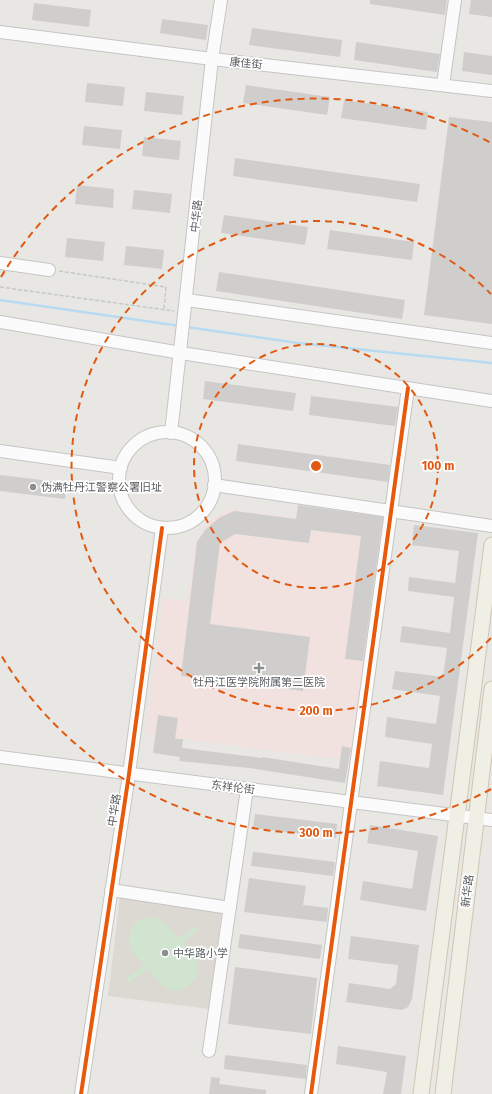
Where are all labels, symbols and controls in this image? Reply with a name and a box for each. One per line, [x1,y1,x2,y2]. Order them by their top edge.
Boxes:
street label: 康佳街 [229,55,263,72]
street label: 中华路 [188,199,205,233]
centre of rings [309,459,323,473]
text: 100 m [422,459,454,473]
place label: 伪满牡丹江警察公署旧址 [41,481,162,494]
marker: 伪满牡丹江警察公署旧址 [28,482,38,492]
marker: 牡丹江医学院附属第二医院 [253,662,265,674]
place label: 牡丹江医学院附属第二医院 [193,676,325,689]
text: 200 m [299,704,333,718]
street label: 东祥伦街 [210,778,256,797]
street label: 中华路 [105,793,123,827]
text: 300 m [298,826,333,840]
street label: 新华路 [459,874,476,908]
place label: 中华路小学 [173,947,228,960]
marker: 中华路小学 [160,948,170,958]

